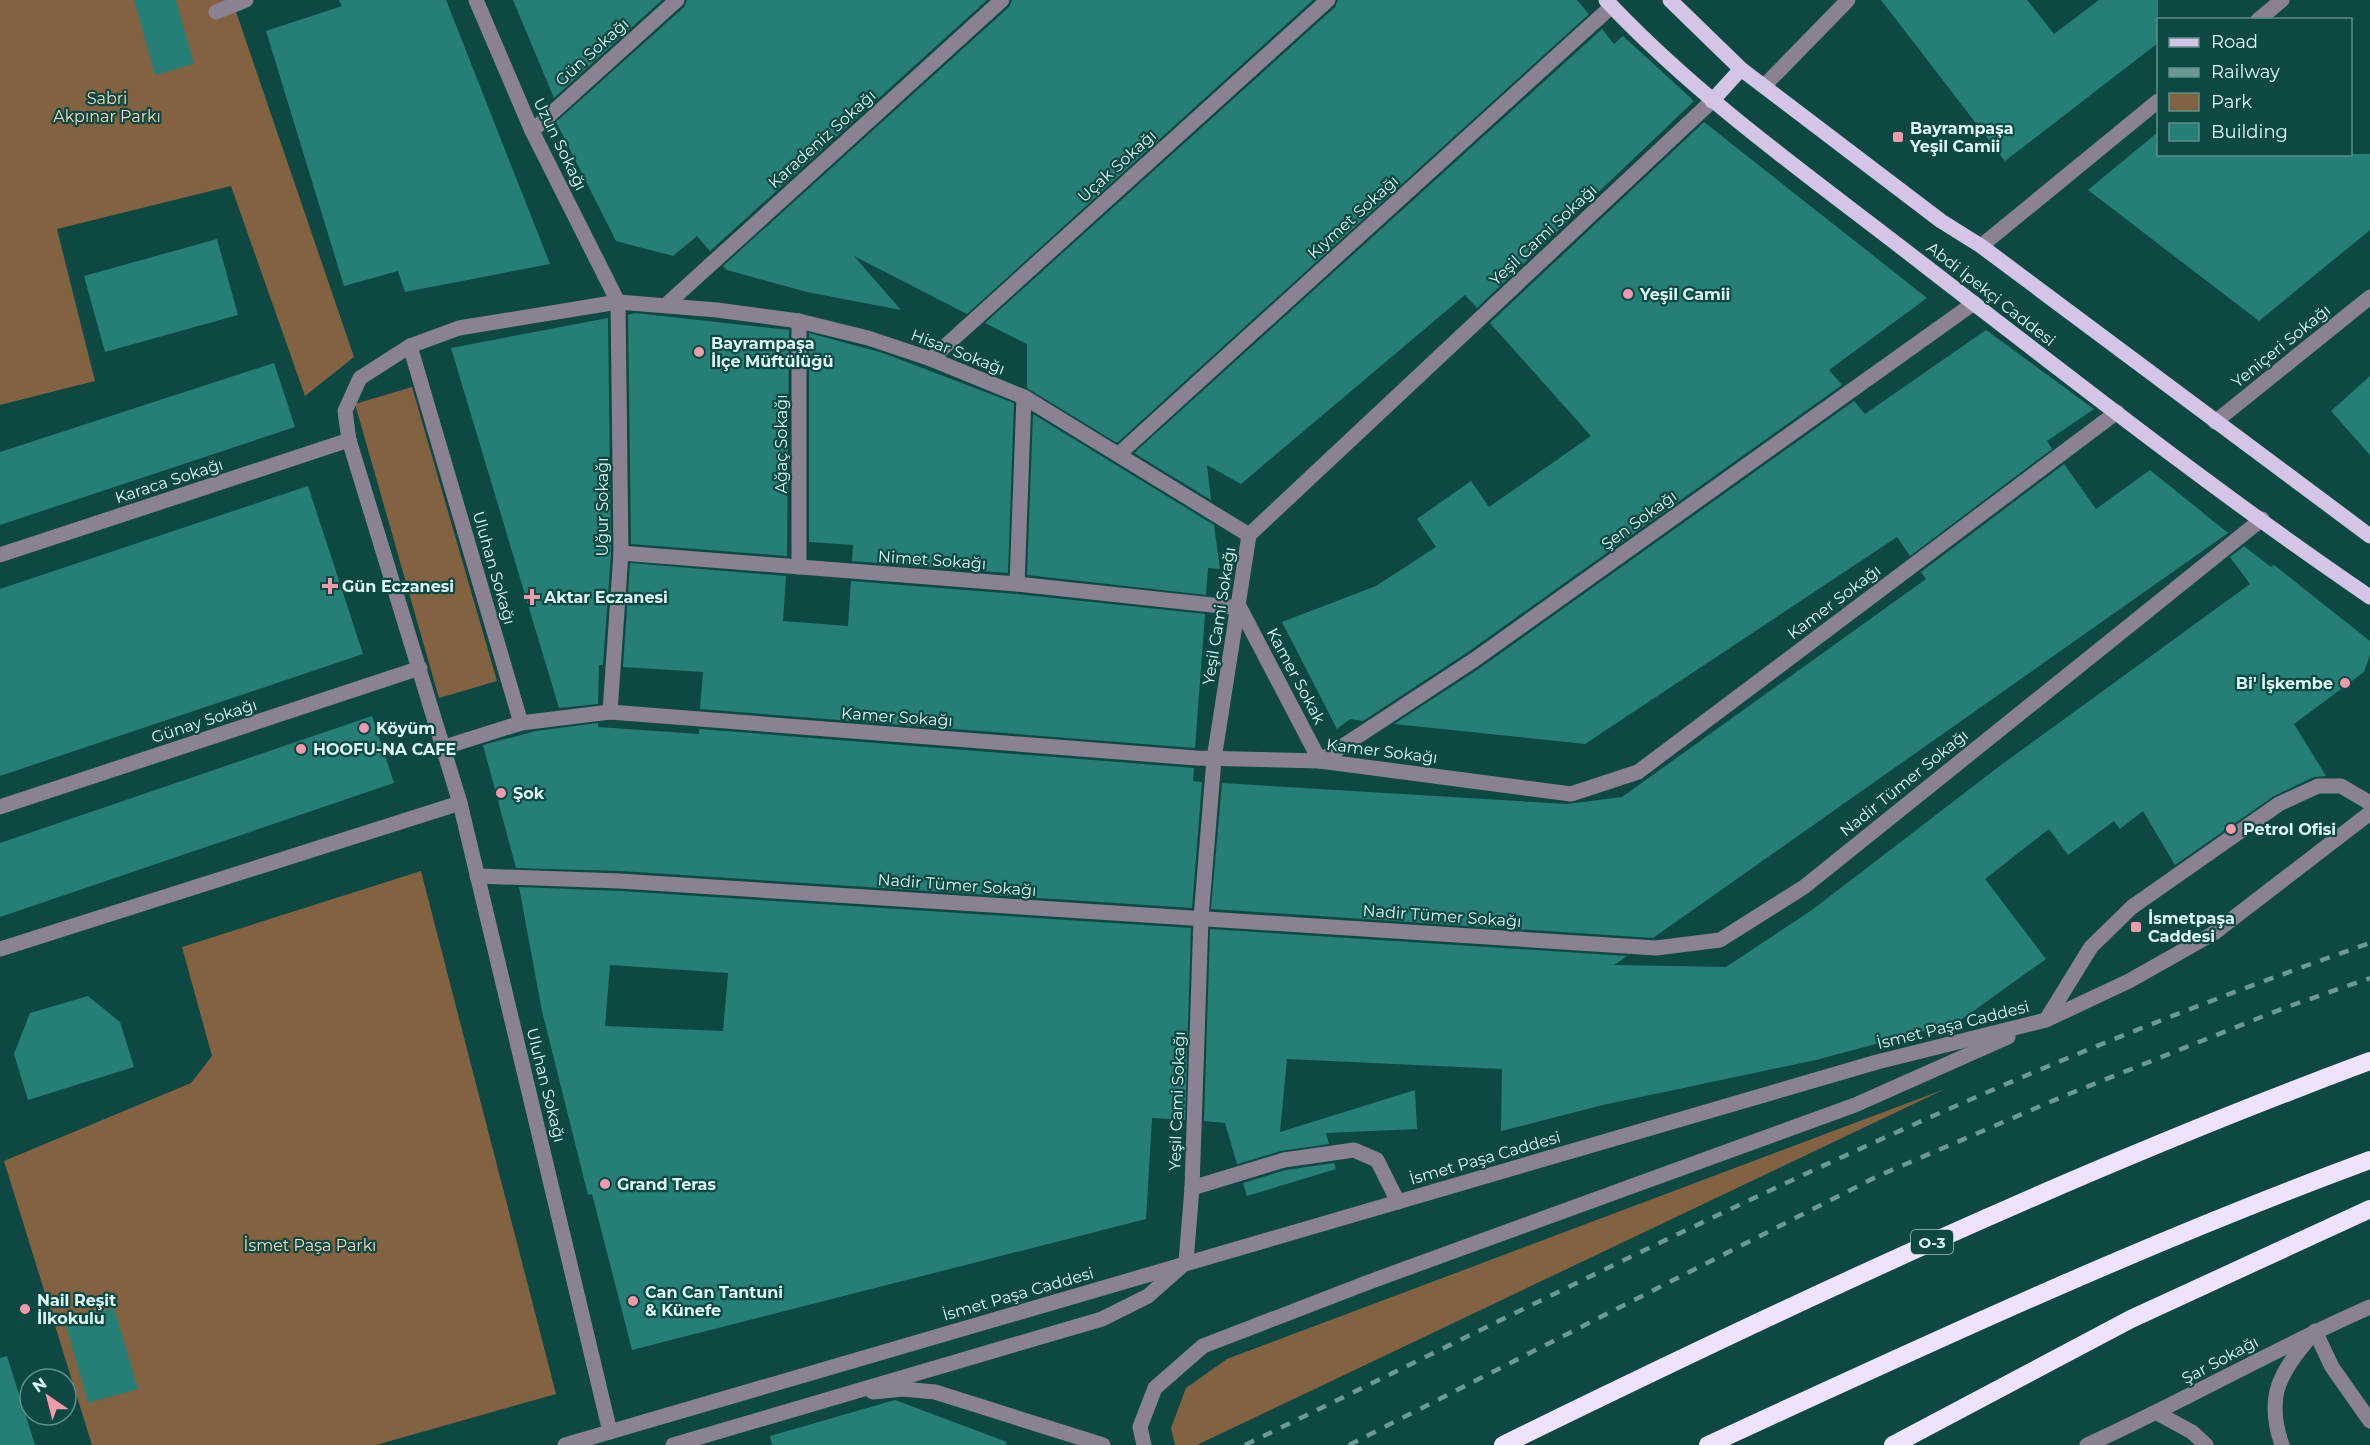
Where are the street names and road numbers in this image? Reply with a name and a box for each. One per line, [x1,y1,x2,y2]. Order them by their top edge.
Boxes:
street label: Gün Sokağı [551,14,633,90]
street label: Karadeniz Sokağı [764,86,880,192]
street label: Uzun Sokağı [529,95,591,193]
street label: Uçak Sokağı [1074,126,1160,206]
street label: Kıymet Sokağı [1304,171,1402,263]
street label: Yeşil Cami Sokağı [1485,180,1601,290]
street label: Abdi İpekçi Caddesi [1923,238,2059,350]
street label: Yeniçeri Sokağı [2228,300,2334,392]
street label: Hisar Sokağı [908,325,1008,379]
street label: Ağaç Sokağı [772,395,791,493]
street label: Karaca Sokağı [113,455,225,507]
street label: Uğur Sokağı [593,458,612,556]
street label: Şen Sokağı [1598,486,1680,554]
street label: Uluhan Sokağı [469,509,519,627]
street label: Yeşil Cami Sokağı [1199,546,1239,686]
street label: Nimet Sokağı [877,547,987,573]
street label: Kamer Sokağı [1784,561,1884,643]
street label: Kamer Sokak [1263,625,1330,728]
street label: Günay Sokağı [149,695,259,747]
street label: Kamer Sokağı [841,704,953,730]
street label: Nadir Tümer Sokağı [1836,726,1972,840]
street label: Kamer Sokağı [1325,735,1439,767]
street label: Nadir Tümer Sokağı [877,870,1037,900]
street label: Nadir Tümer Sokağı [1362,901,1522,931]
street label: İsmet Paşa Caddesi [1875,997,2031,1053]
street label: Uluhan Sokağı [523,1026,569,1144]
street label: Yeşil Cami Sokağı [1165,1031,1189,1171]
street label: İsmet Paşa Caddesi [1407,1127,1563,1189]
road number: O-3 [1911,1230,1953,1254]
street label: İsmet Paşa Caddesi [940,1263,1096,1325]
street label: Şar Sokağı [2179,1332,2261,1388]

